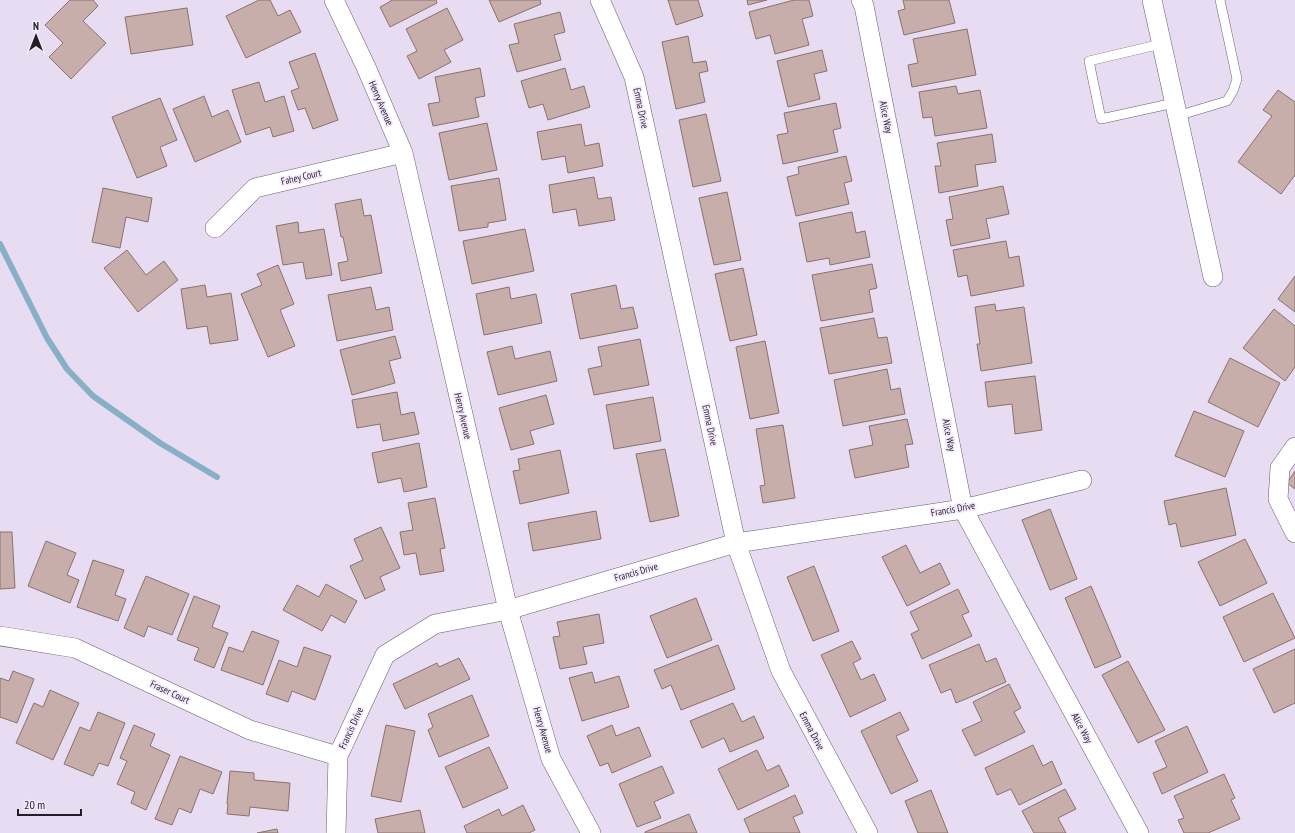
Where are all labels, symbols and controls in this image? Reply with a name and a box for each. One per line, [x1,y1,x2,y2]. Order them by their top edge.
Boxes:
north arrow [16,16,56,56]
text: N [33,19,39,33]
street label: Henry Avenue [366,79,396,127]
street label: Emma Drive [630,86,652,130]
street label: Alice Way [876,100,896,135]
street label: Fahey Court [280,166,323,188]
street label: Henry Avenue [451,392,475,440]
street label: Emma Drive [699,403,721,447]
street label: Alice Way [939,418,959,453]
street label: Francis Drive [930,499,976,519]
street label: Francis Drive [613,560,659,584]
street label: Fraser Court [148,677,192,707]
street label: Francis Drive [336,705,366,751]
street label: Henry Avenue [530,706,556,754]
street label: Emma Drive [796,710,828,752]
street label: Alice Way [1069,710,1096,746]
scale bar [18,791,81,817]
text: 20 m [24,797,45,812]

